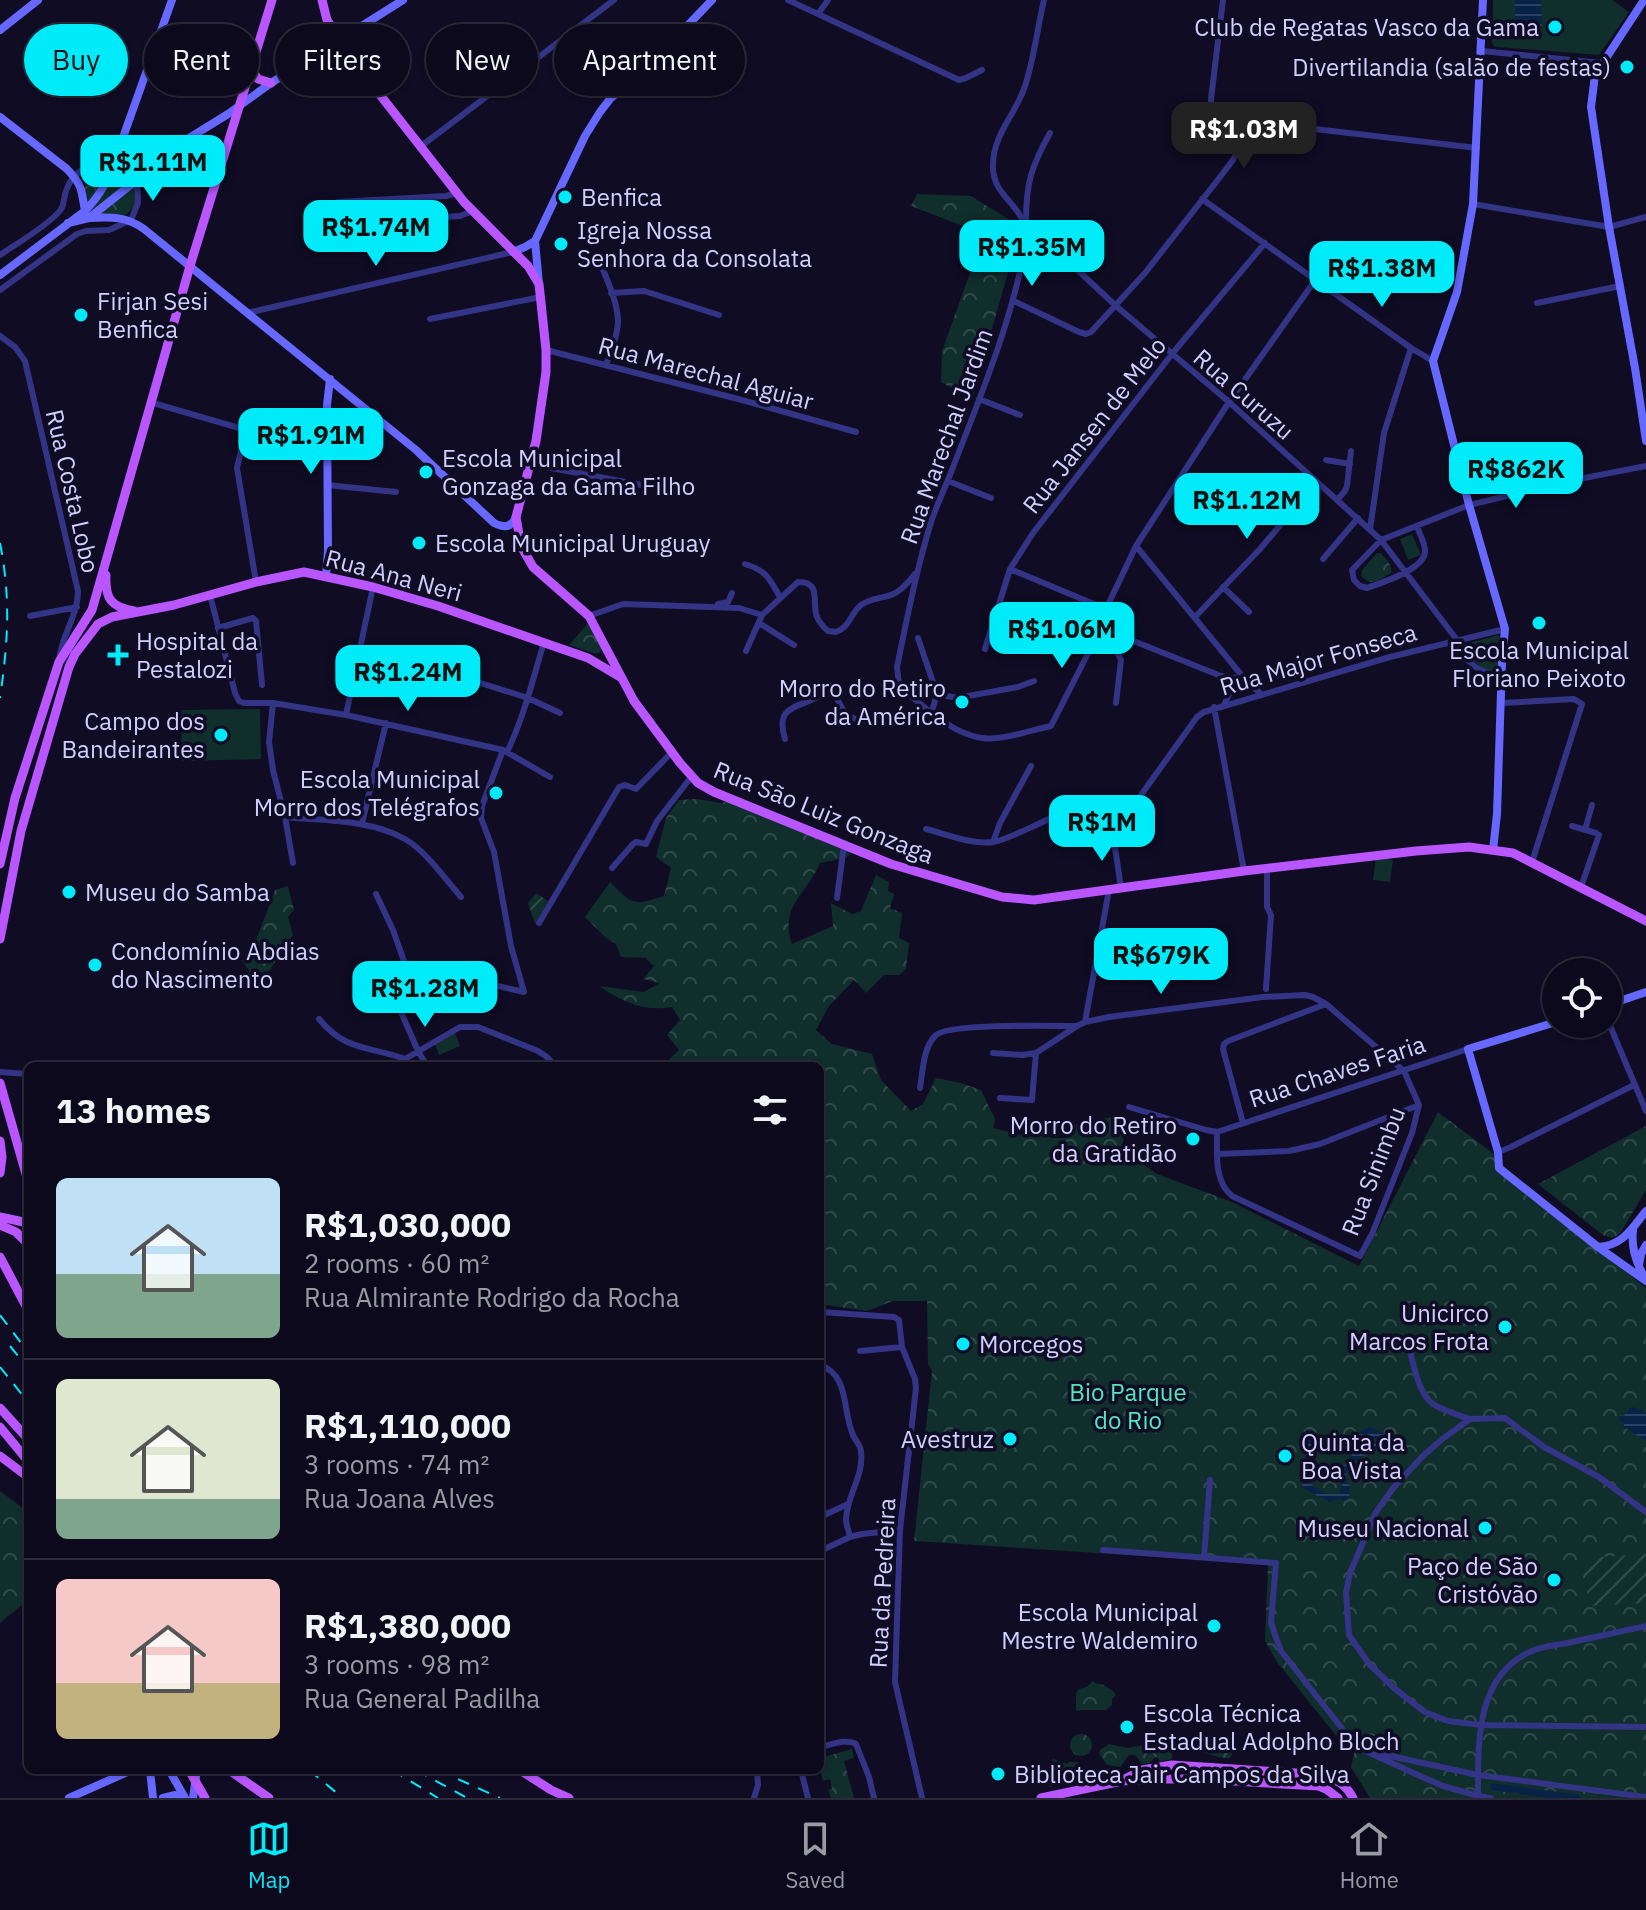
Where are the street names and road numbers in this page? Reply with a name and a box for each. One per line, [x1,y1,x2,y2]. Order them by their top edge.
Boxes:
street label: Rua Marechal Jardim [892,324,1000,548]
street label: Rua Marechal Aguiar [595,329,817,417]
street label: Rua Jansen de Melo [1015,330,1173,520]
street label: Rua Curuzu [1187,342,1301,446]
street label: Rua Costa Lobo [39,406,107,576]
street label: Rua Ana Neri [322,541,466,609]
street label: Rua Major Fonseca [1216,616,1420,702]
street label: Rua São Luiz Gonzaga [709,753,939,871]
street label: Rua Chaves Faria [1245,1027,1429,1115]
street label: Rua Sinimbu [1334,1102,1412,1240]
street label: Rua da Pedreira [862,1497,902,1669]

